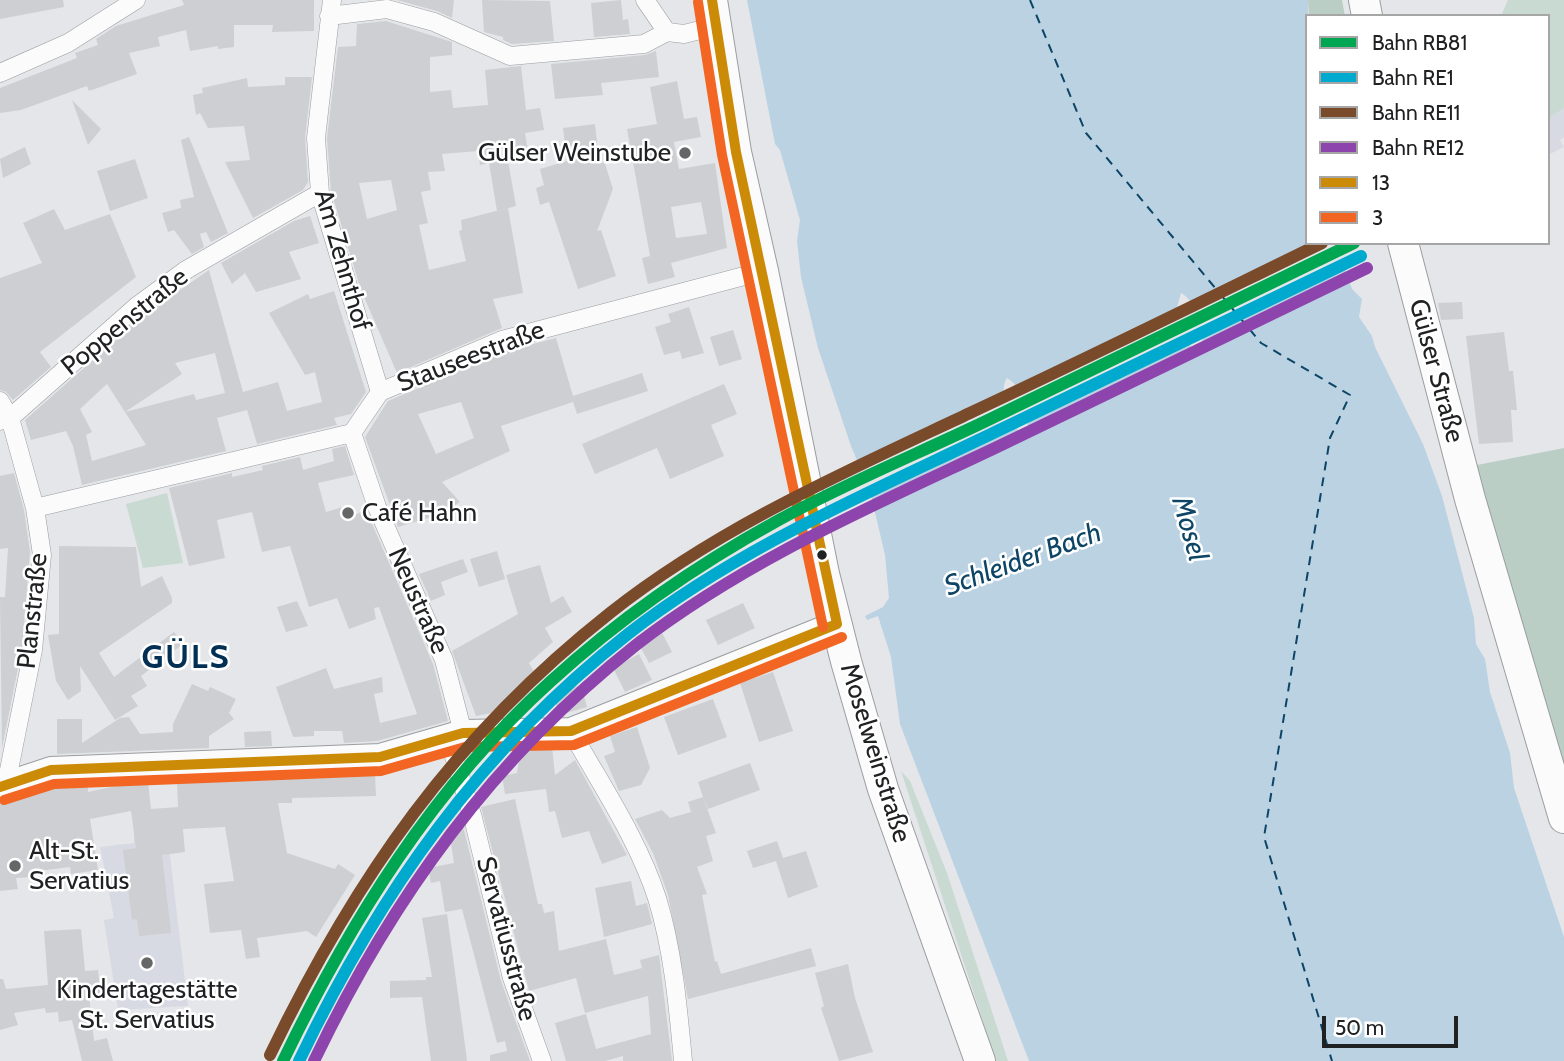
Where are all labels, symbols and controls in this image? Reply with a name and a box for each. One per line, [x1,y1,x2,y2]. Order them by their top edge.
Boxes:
legend [1305,14,1550,245]
text: Bahn RB81 [1372,30,1467,55]
text: Bahn RE1 [1372,65,1454,90]
text: Bahn RE11 [1372,100,1460,125]
text: Bahn RE12 [1372,135,1465,160]
place label: Gülser Weinstube [478,137,671,169]
marker: Gülser Weinstube [677,145,693,161]
text: 13 [1372,170,1390,195]
street label: Am Zehnthof [307,186,377,334]
text: 3 [1372,205,1383,230]
street label: Poppenstraße [55,261,195,383]
street label: Gülser Straße [1402,296,1470,446]
street label: Stauseestraße [393,315,549,399]
water label: Mosel [1164,493,1214,565]
place label: Café Hahn [362,497,477,529]
marker: Café Hahn [340,505,356,521]
water label: Schleider Bach [940,516,1106,604]
street label: Neustraße [381,543,455,659]
unlabelled marker [815,548,829,562]
street label: Planstraße [11,552,55,670]
district label: GÜLS [142,638,230,678]
street label: Moselweinstraße [833,660,917,846]
place label: Alt-St. Servatius [29,835,129,896]
street label: Servatiusstraße [469,854,543,1024]
marker: Alt-St. Servatius [7,858,23,874]
marker: Kindertagestätte St. Servatius [139,955,155,971]
place label: Kindertagestätte St. Servatius [56,974,238,1036]
scale bar [1326,1002,1462,1046]
text: 50 m [1335,1015,1384,1040]

